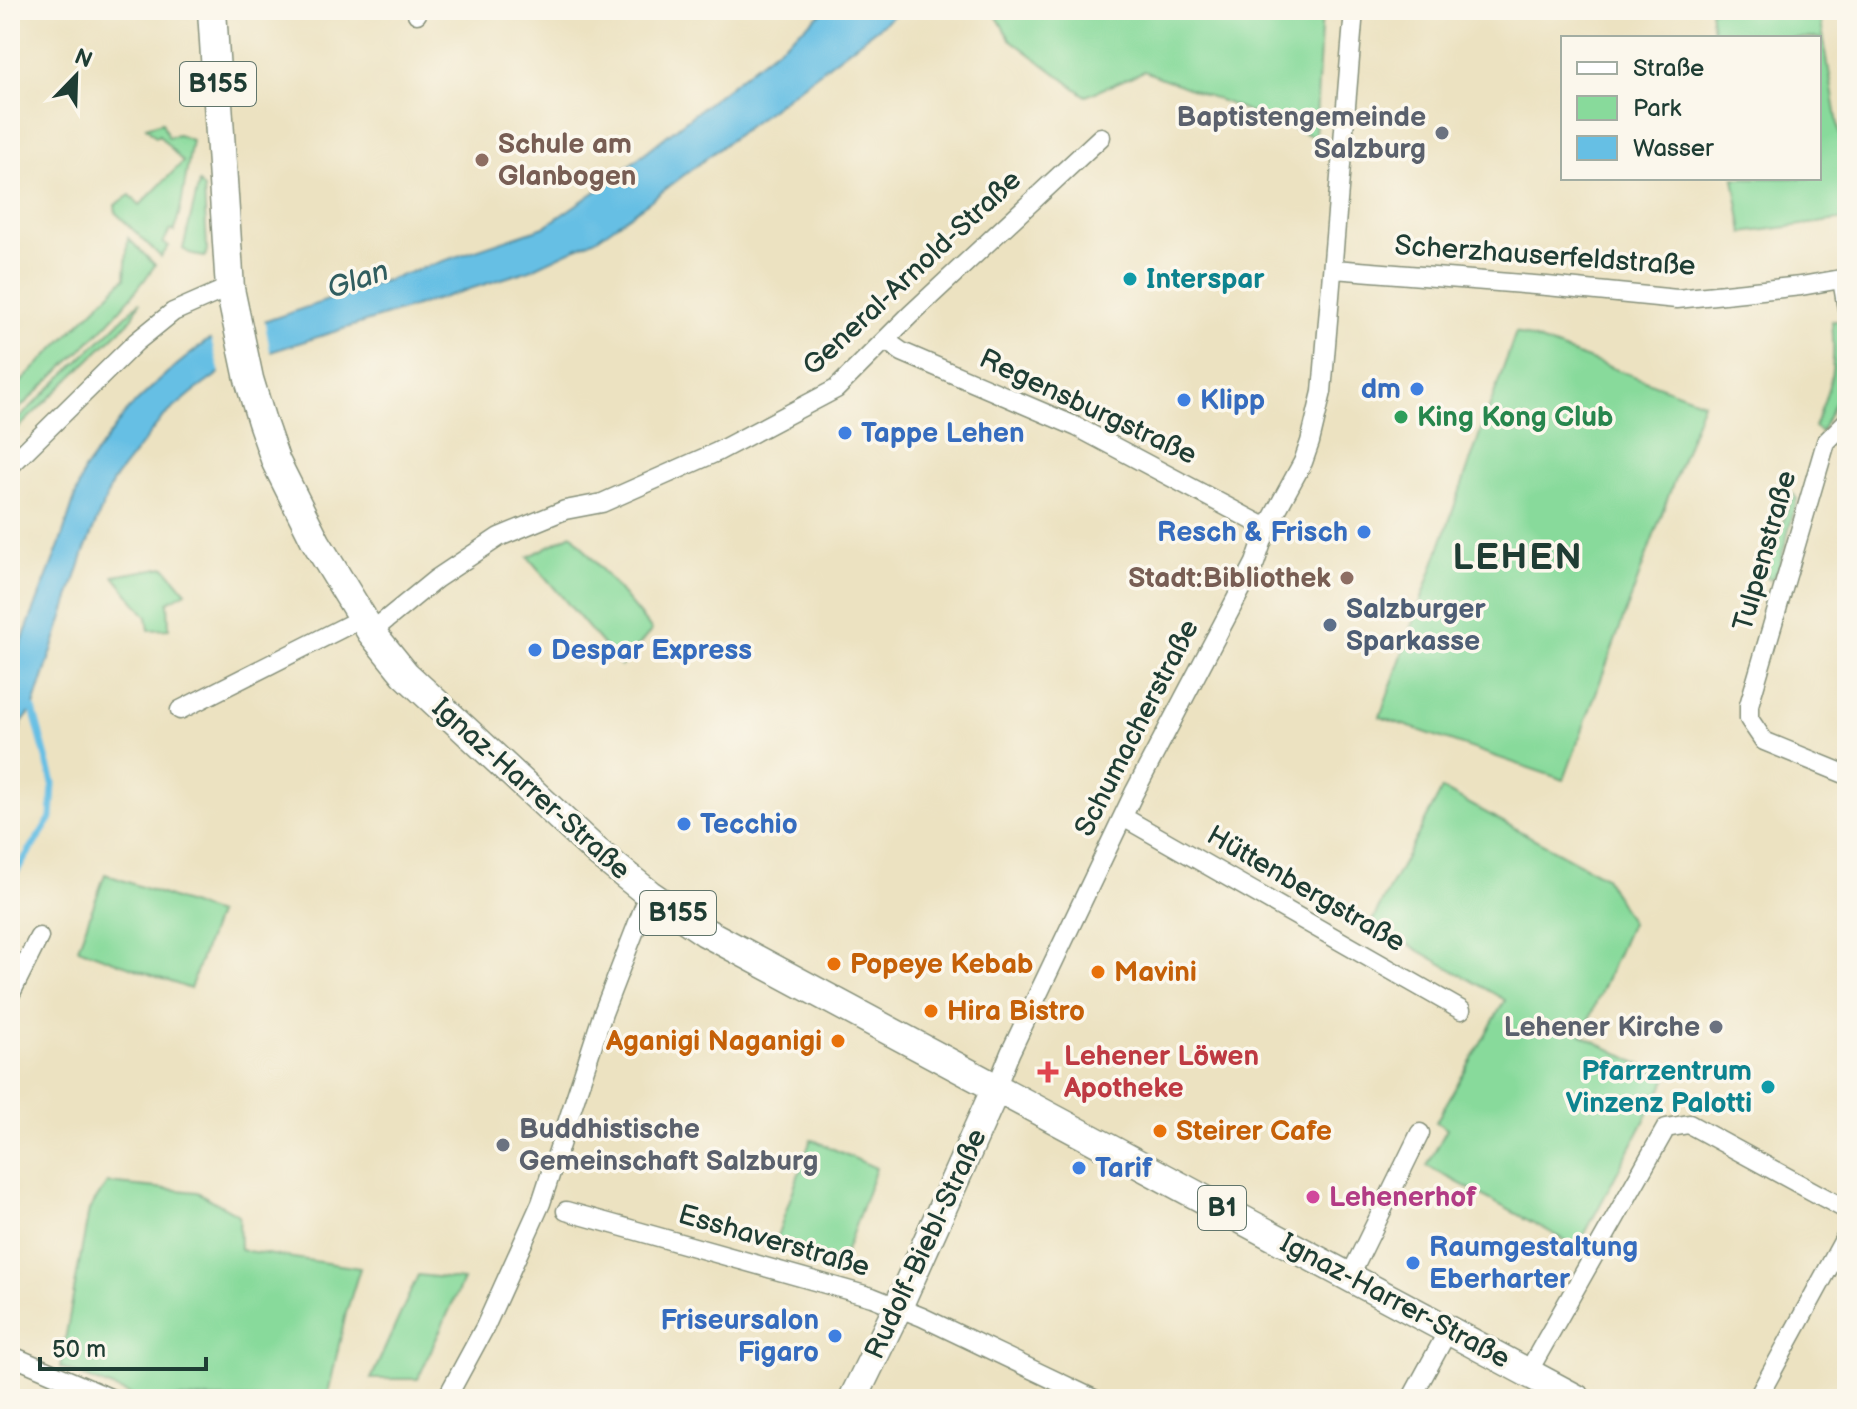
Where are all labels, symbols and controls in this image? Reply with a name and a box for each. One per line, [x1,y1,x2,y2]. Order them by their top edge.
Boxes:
north arrow [36,36,116,116]
legend [1561,36,1821,180]
text: N [70,43,96,75]
text: Straße [1633,54,1704,83]
road number: B155 [180,62,256,106]
text: Park [1633,94,1681,123]
place label: Baptistengemeinde Salzburg [1177,101,1426,166]
marker: Baptistengemeinde Salzburg [1433,124,1451,142]
place label: Schule am Glanbogen [498,128,636,193]
text: Wasser [1633,134,1714,163]
marker: Schule am Glanbogen [473,151,491,169]
street label: General-Arnold-Straße [796,163,1028,383]
street label: Scherzhauserfeldstraße [1393,229,1697,283]
water label: Glan [322,253,394,307]
place label: Interspar [1146,263,1265,296]
marker: Interspar [1121,270,1139,288]
street label: Regensburgstraße [974,342,1202,472]
place label: dm [1361,373,1401,406]
marker: dm [1408,380,1426,398]
place label: Klipp [1200,384,1265,417]
marker: Klipp [1175,391,1193,409]
place label: King Kong Club [1417,401,1613,434]
marker: King Kong Club [1392,408,1410,426]
place label: Tappe Lehen [861,417,1025,450]
marker: Tappe Lehen [836,424,854,442]
street label: Tulpenstraße [1726,467,1804,635]
place label: Resch & Frisch [1157,516,1348,549]
marker: Resch & Frisch [1355,523,1373,541]
district label: LEHEN [1452,537,1584,580]
place label: Stadt:Bibliothek [1128,562,1331,595]
marker: Stadt:Bibliothek [1338,569,1356,587]
place label: Salzburger Sparkasse [1346,593,1486,658]
street label: Schumacherstraße [1068,614,1206,842]
marker: Salzburger Sparkasse [1321,616,1339,634]
place label: Despar Express [551,634,752,667]
marker: Despar Express [526,641,544,659]
street label: Ignaz-Harrer-Straße [425,691,637,887]
place label: Tecchio [700,808,798,841]
marker: Tecchio [675,815,693,833]
street label: Hüttenbergstraße [1201,819,1411,959]
road number: B155 [640,891,716,935]
place label: Popeye Kebab [850,948,1034,981]
marker: Popeye Kebab [825,955,843,973]
place label: Mavini [1114,956,1197,989]
marker: Mavini [1089,963,1107,981]
place label: Hira Bistro [947,995,1085,1028]
marker: Hira Bistro [922,1002,940,1020]
place label: Lehener Kirche [1504,1011,1700,1044]
marker: Lehener Kirche [1707,1018,1725,1036]
place label: Aganigi Naganigi [605,1025,822,1058]
marker: Aganigi Naganigi [829,1032,847,1050]
place label: Lehener Löwen Apotheke [1063,1040,1259,1105]
place label: Pfarrzentrum Vinzenz Palotti [1566,1055,1752,1120]
marker: Lehener Löwen Apotheke [1039,1063,1057,1081]
marker: Pfarrzentrum Vinzenz Palotti [1759,1078,1777,1096]
place label: Buddhistische Gemeinschaft Salzburg [519,1113,818,1178]
place label: Steirer Cafe [1176,1115,1332,1148]
marker: Steirer Cafe [1151,1122,1169,1140]
street label: Rudolf-Biebl-Straße [858,1124,994,1364]
marker: Buddhistische Gemeinschaft Salzburg [494,1136,512,1154]
place label: Tarif [1095,1152,1153,1185]
marker: Tarif [1070,1159,1088,1177]
place label: Lehenerhof [1329,1181,1477,1214]
road number: B1 [1198,1186,1246,1230]
marker: Lehenerhof [1304,1188,1322,1206]
street label: Esshaverstraße [675,1198,873,1284]
street label: Ignaz-Harrer-Straße [1275,1226,1515,1376]
place label: Raumgestaltung Eberharter [1429,1231,1638,1296]
marker: Raumgestaltung Eberharter [1404,1254,1422,1272]
place label: Friseursalon Figaro [661,1304,819,1369]
scale bar [40,1321,206,1371]
marker: Friseursalon Figaro [826,1327,844,1345]
text: 50 m [52,1335,106,1364]

